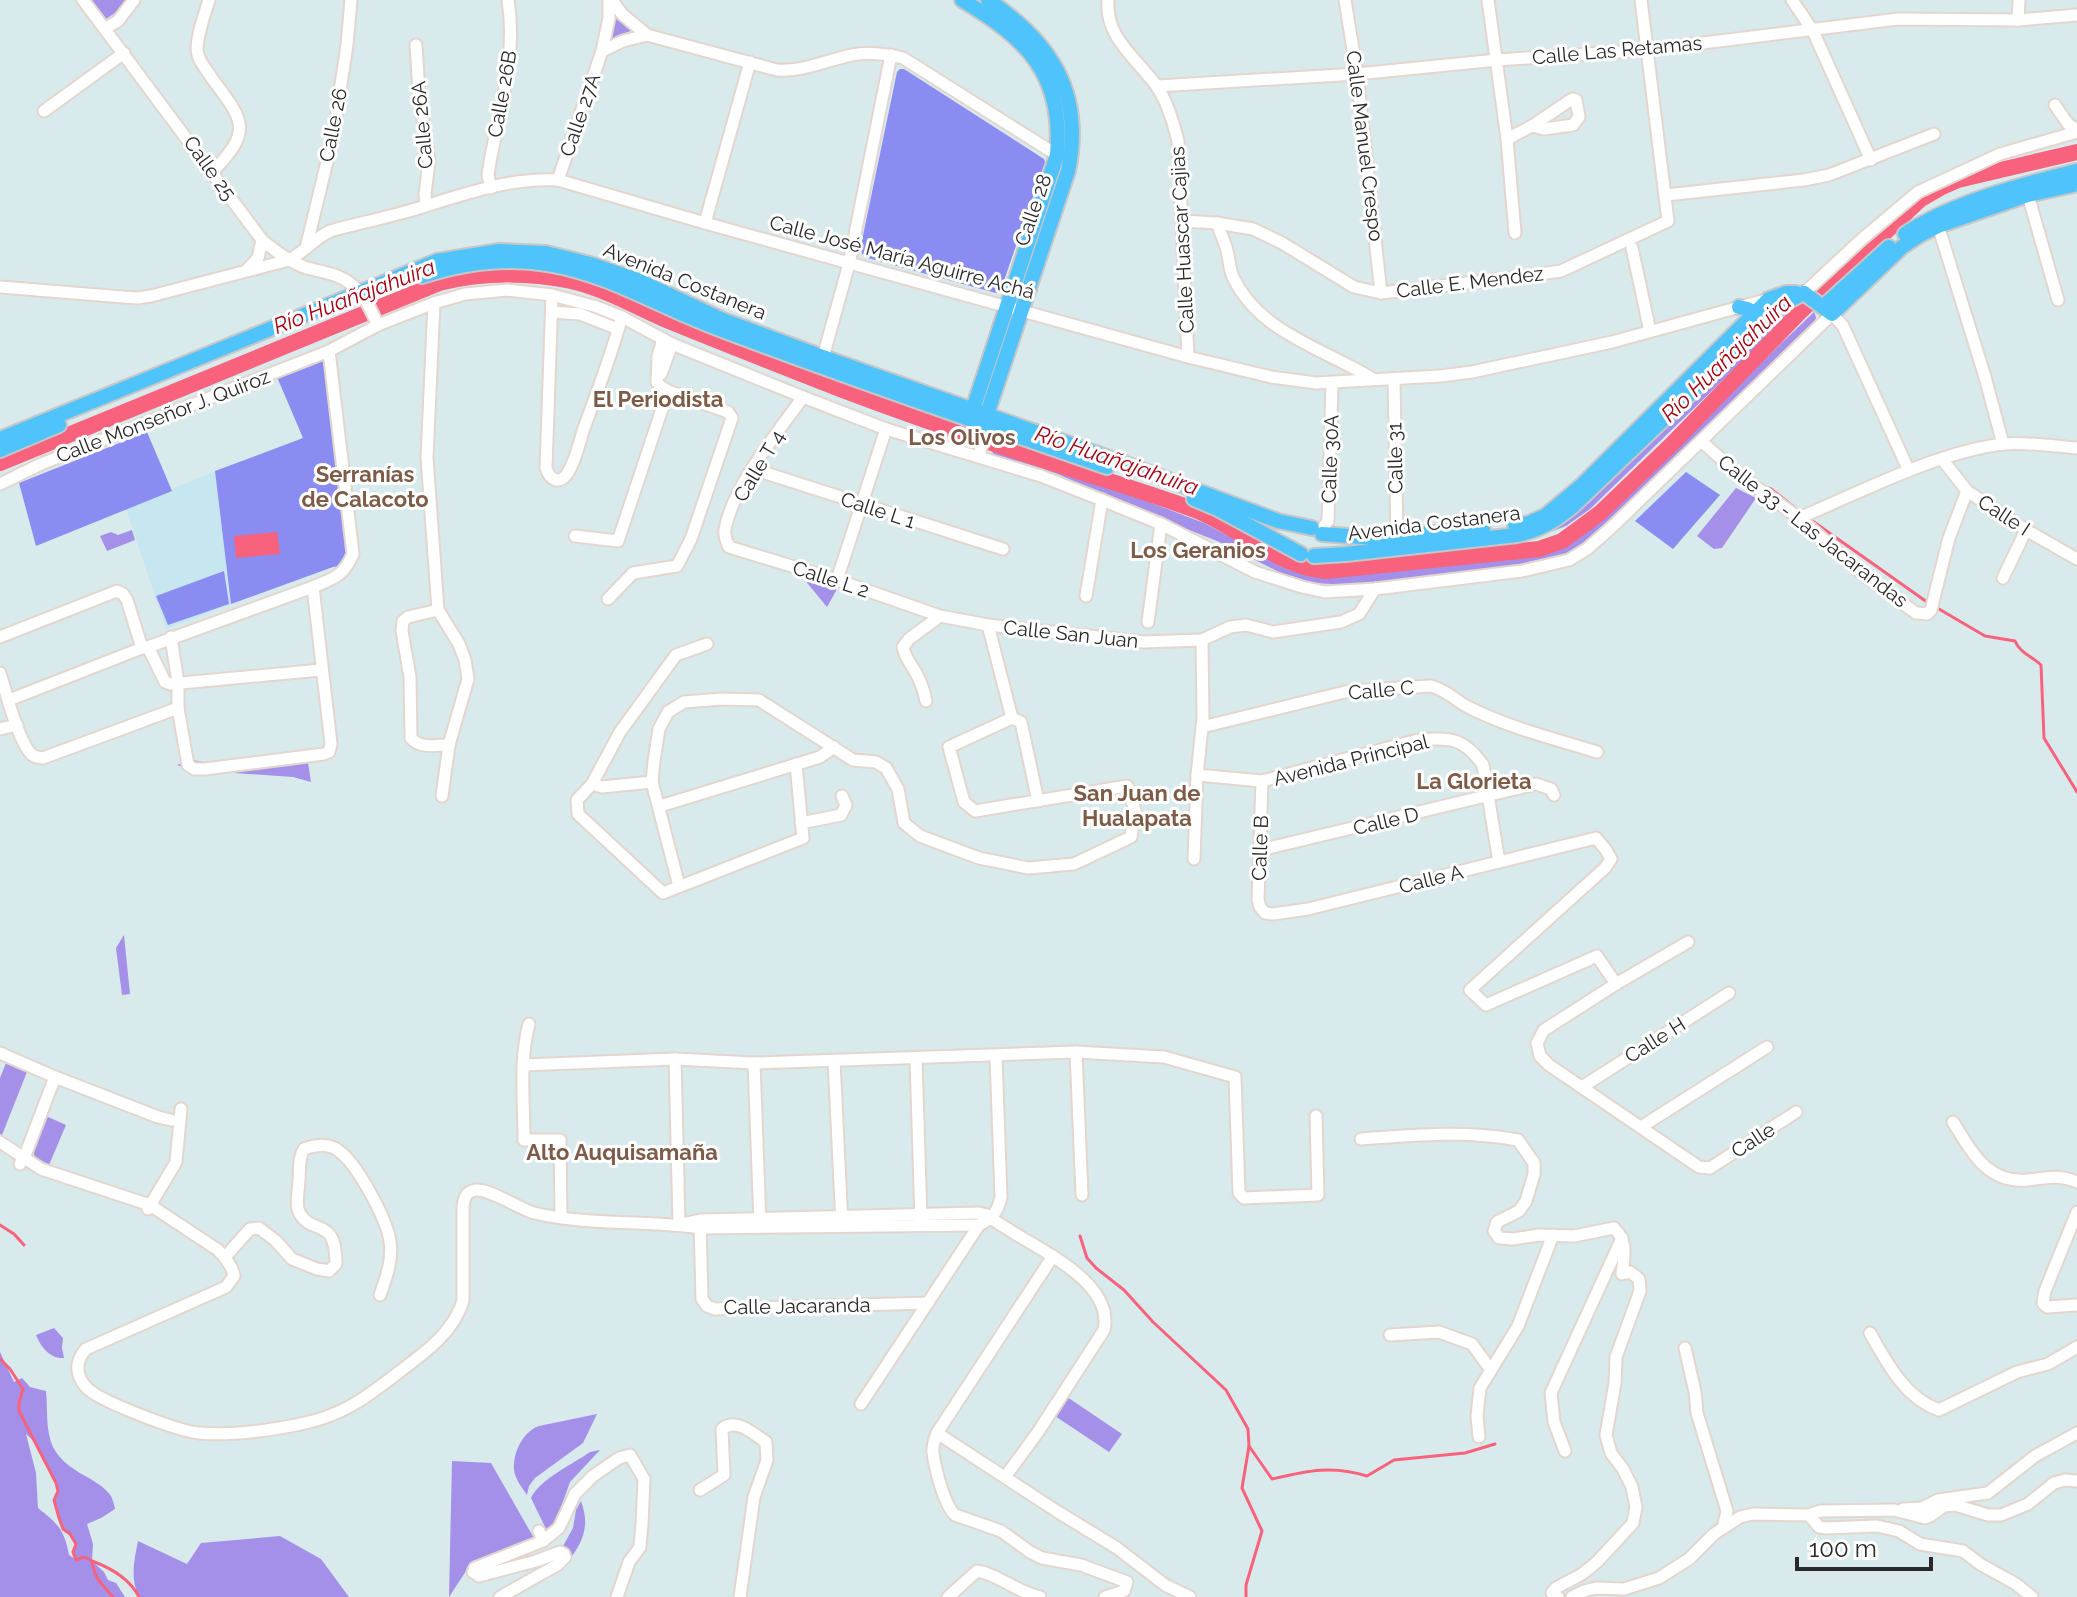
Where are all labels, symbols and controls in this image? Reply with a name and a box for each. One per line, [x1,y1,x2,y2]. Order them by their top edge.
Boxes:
street label: Calle Las Retamas [1531,31,1703,69]
street label: Calle 26B [483,49,521,139]
street label: Calle Manuel Crespo [1341,49,1389,243]
street label: Calle 27A [555,70,606,160]
street label: Calle 26A [406,80,438,170]
street label: Calle 26 [314,86,352,164]
street label: Calle 25 [179,131,241,205]
street label: Calle Huascar Cajias [1165,146,1199,334]
street label: Calle 28 [1010,171,1056,249]
street label: Calle José María Aguirre Achá [767,210,1037,304]
street label: Avenida Costanera [600,237,770,325]
water label: Río Huañajahuira [269,253,439,339]
street label: Calle E. Mendez [1395,261,1545,303]
water label: Río Huañajahuira [1655,289,1797,427]
street label: Calle Monseñor J. Quiroz [53,364,273,468]
district label: El Periodista [593,386,723,412]
street label: Calle 30A [1316,414,1344,504]
water label: Río Huañajahuira [1032,420,1202,500]
street label: Calle 31 [1382,422,1408,494]
district label: Los Olivos [908,424,1016,450]
street label: Calle T 4 [728,426,790,506]
street label: Calle 33 - Las Jacarandas [1713,450,1913,612]
district label: Serranías de Calacoto [301,461,429,512]
street label: Calle L 1 [838,487,919,533]
street label: Calle I [1973,489,2035,541]
street label: Avenida Costanera [1346,501,1522,545]
district label: Los Geranios [1130,537,1266,563]
street label: Calle L 2 [790,555,872,603]
street label: Calle San Juan [1002,615,1140,653]
street label: Calle C [1347,675,1415,705]
street label: Avenida Principal [1271,729,1432,791]
district label: La Glorieta [1416,768,1532,794]
district label: San Juan de Hualapata [1074,780,1200,831]
street label: Calle D [1351,802,1421,840]
street label: Calle B [1247,815,1273,881]
street label: Calle A [1396,859,1466,899]
street label: Calle H [1620,1012,1690,1068]
street label: Calle [1727,1117,1780,1163]
district label: Alto Auquisamaña [526,1139,718,1165]
street label: Calle Jacaranda [723,1293,871,1319]
scale bar [1797,1521,1931,1571]
text: 100 m [1809,1534,1877,1563]

